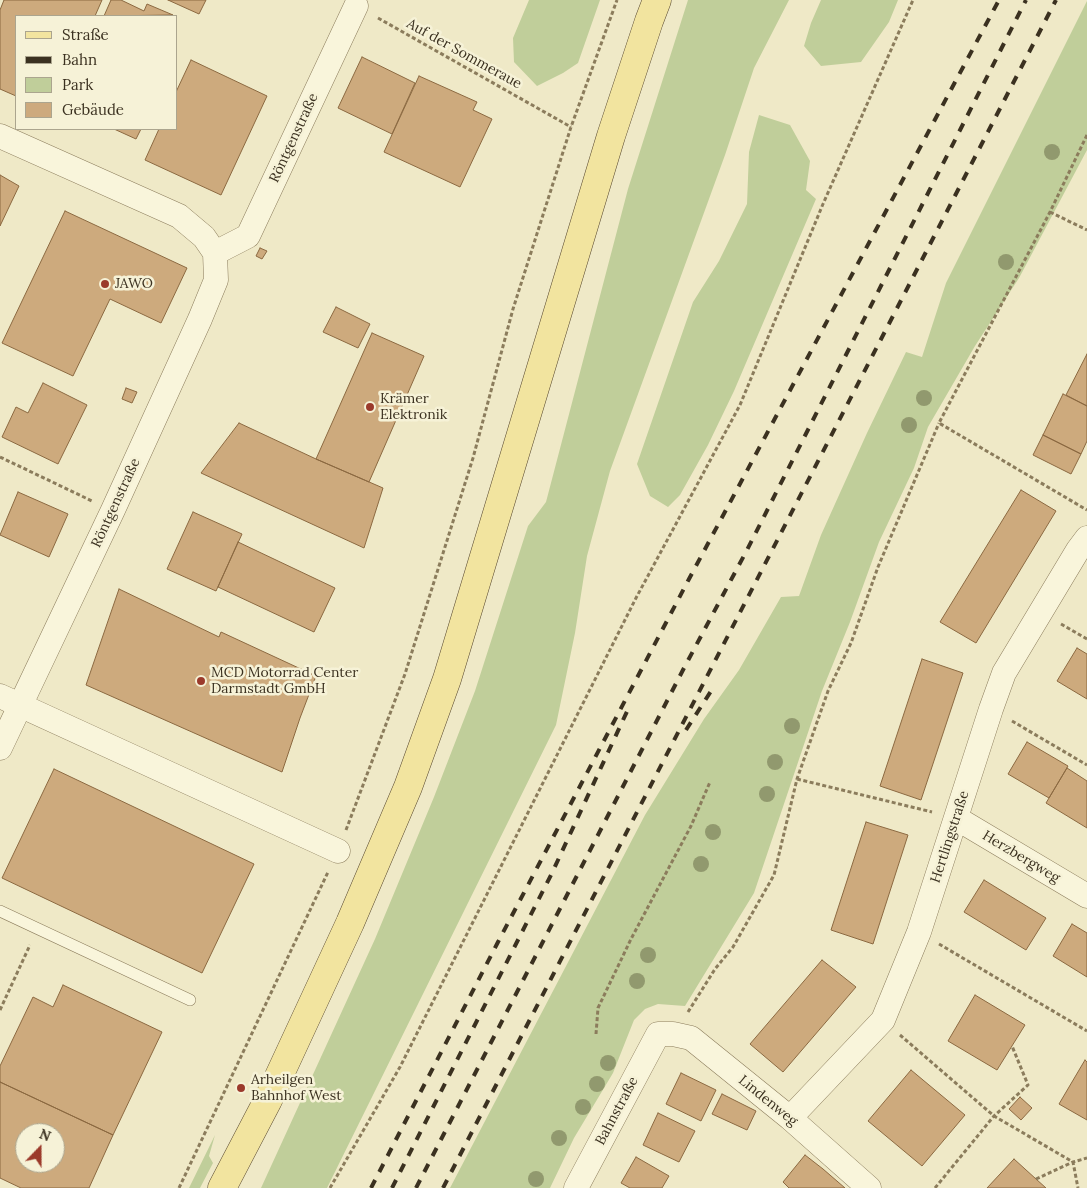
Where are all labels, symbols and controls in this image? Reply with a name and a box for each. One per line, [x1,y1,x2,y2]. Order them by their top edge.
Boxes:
legend [15,15,178,130]
street label: Auf der Sommeraue [403,15,525,93]
text: Straße [62,25,109,44]
text: Bahn [62,50,97,69]
text: Park [62,75,93,94]
street label: Röntgenstraße [266,91,322,185]
text: Gebäude [62,100,124,119]
place label: JAWO [115,276,153,292]
marker: JAWO [99,278,111,290]
place label: Krämer Elektronik [380,391,447,424]
marker: Krämer Elektronik [364,401,376,413]
street label: Röntgenstraße [88,456,144,550]
place label: MCD Motorrad Center Darmstadt GmbH [211,665,358,698]
marker: MCD Motorrad Center Darmstadt GmbH [195,675,207,687]
street label: Hertlingstraße [927,789,973,885]
street label: Herzbergweg [979,827,1063,887]
place label: Arheilgen Bahnhof West [251,1072,342,1104]
street label: Lindenweg [735,1072,801,1130]
street label: Bahnstraße [592,1074,642,1148]
marker: Arheilgen Bahnhof West [235,1082,247,1094]
north arrow [15,1123,65,1173]
text: N [37,1125,54,1145]

